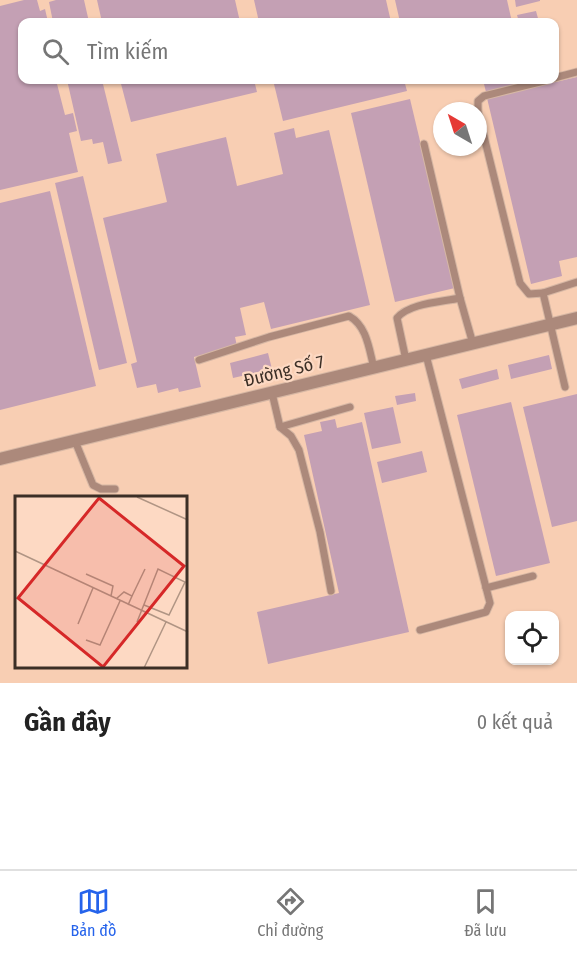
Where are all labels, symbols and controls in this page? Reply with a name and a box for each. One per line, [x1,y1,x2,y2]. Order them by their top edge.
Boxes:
search box [18,18,559,84]
icon: search [39,35,72,68]
text: Tìm kiếm [87,38,168,65]
north arrow [433,102,487,156]
street label: Đường Số 7 [242,350,326,392]
inset map [15,496,188,668]
map controls [505,611,559,665]
button: locate [505,611,559,665]
text: Gần đây [24,707,111,738]
text: 0 kết quả [477,710,553,734]
tab: Bản đồ [70,885,116,940]
tab: Chỉ đường [257,885,323,940]
tab: Đã lưu [464,885,507,940]

